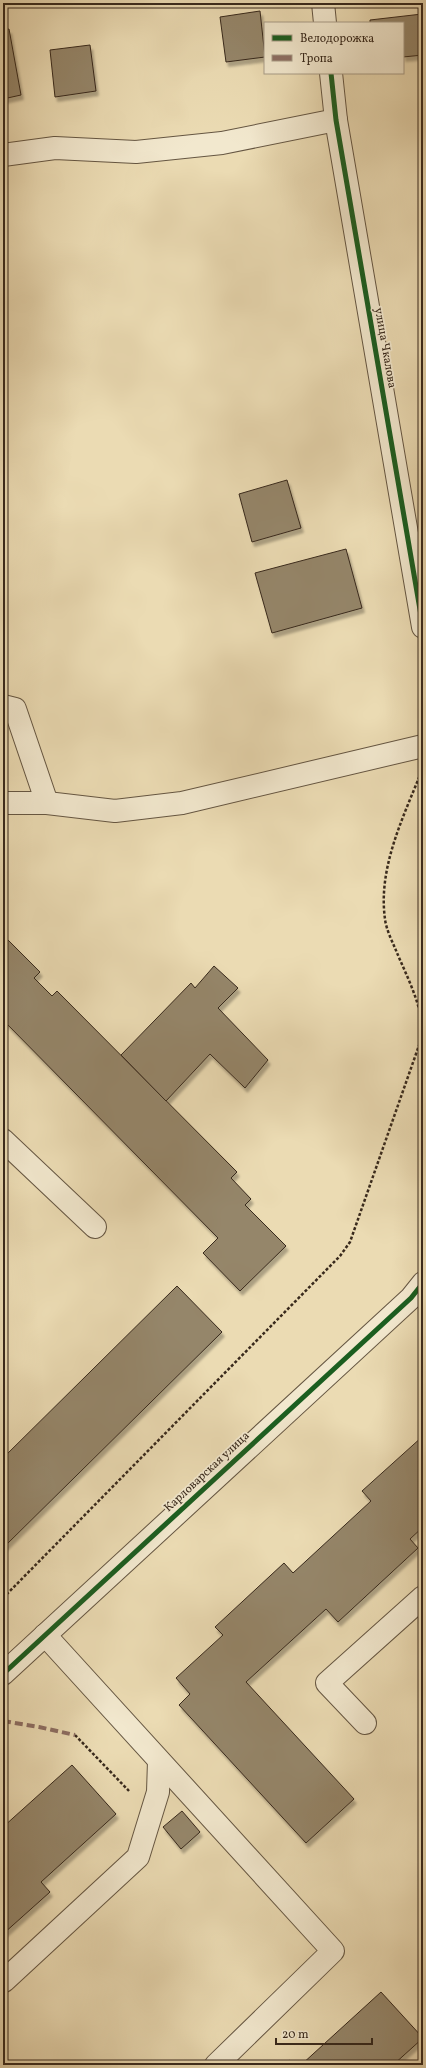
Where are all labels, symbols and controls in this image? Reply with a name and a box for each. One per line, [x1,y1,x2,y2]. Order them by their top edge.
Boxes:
legend [264,22,404,74]
text: Велодорожка [300,31,374,47]
text: Тропа [300,51,333,67]
street label: улица Чкалова [370,306,400,390]
street label: Карловарская улица [161,1428,253,1516]
scale bar [276,2020,372,2046]
text: 20 m [282,2027,309,2043]

